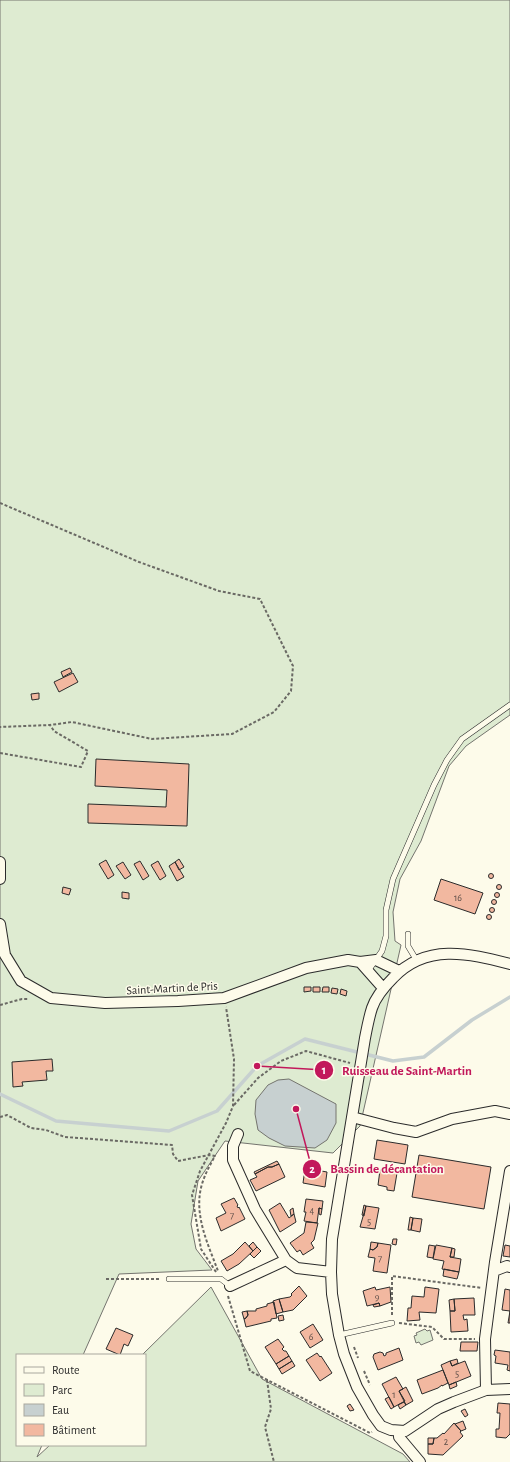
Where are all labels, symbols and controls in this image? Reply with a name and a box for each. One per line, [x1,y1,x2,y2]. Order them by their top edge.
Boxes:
house number: 16 [454,893,462,903]
street label: Saint-Martin de Pris [126,980,218,996]
callout: Ruisseau de Saint-Martin [314,1058,480,1083]
text: 1 [322,1064,326,1076]
text: Ruisseau de Saint-Martin [342,1065,472,1078]
callout: Bassin de décantation [302,1156,451,1181]
text: 2 [309,1163,315,1175]
text: Bassin de décantation [330,1163,444,1176]
house number: 4 [310,1206,315,1216]
house number: 7 [230,1211,234,1221]
house number: 5 [367,1217,371,1227]
house number: 7 [378,1254,382,1264]
house number: 9 [375,1292,380,1302]
house number: 6 [309,1332,314,1342]
legend [16,1354,146,1446]
text: Route [52,1364,79,1376]
house number: 5 [455,1369,459,1379]
text: Parc [52,1384,72,1396]
house number: 1 [392,1390,396,1400]
text: Eau [52,1404,69,1416]
text: Bâtiment [52,1424,96,1436]
house number: 2 [444,1437,449,1447]

